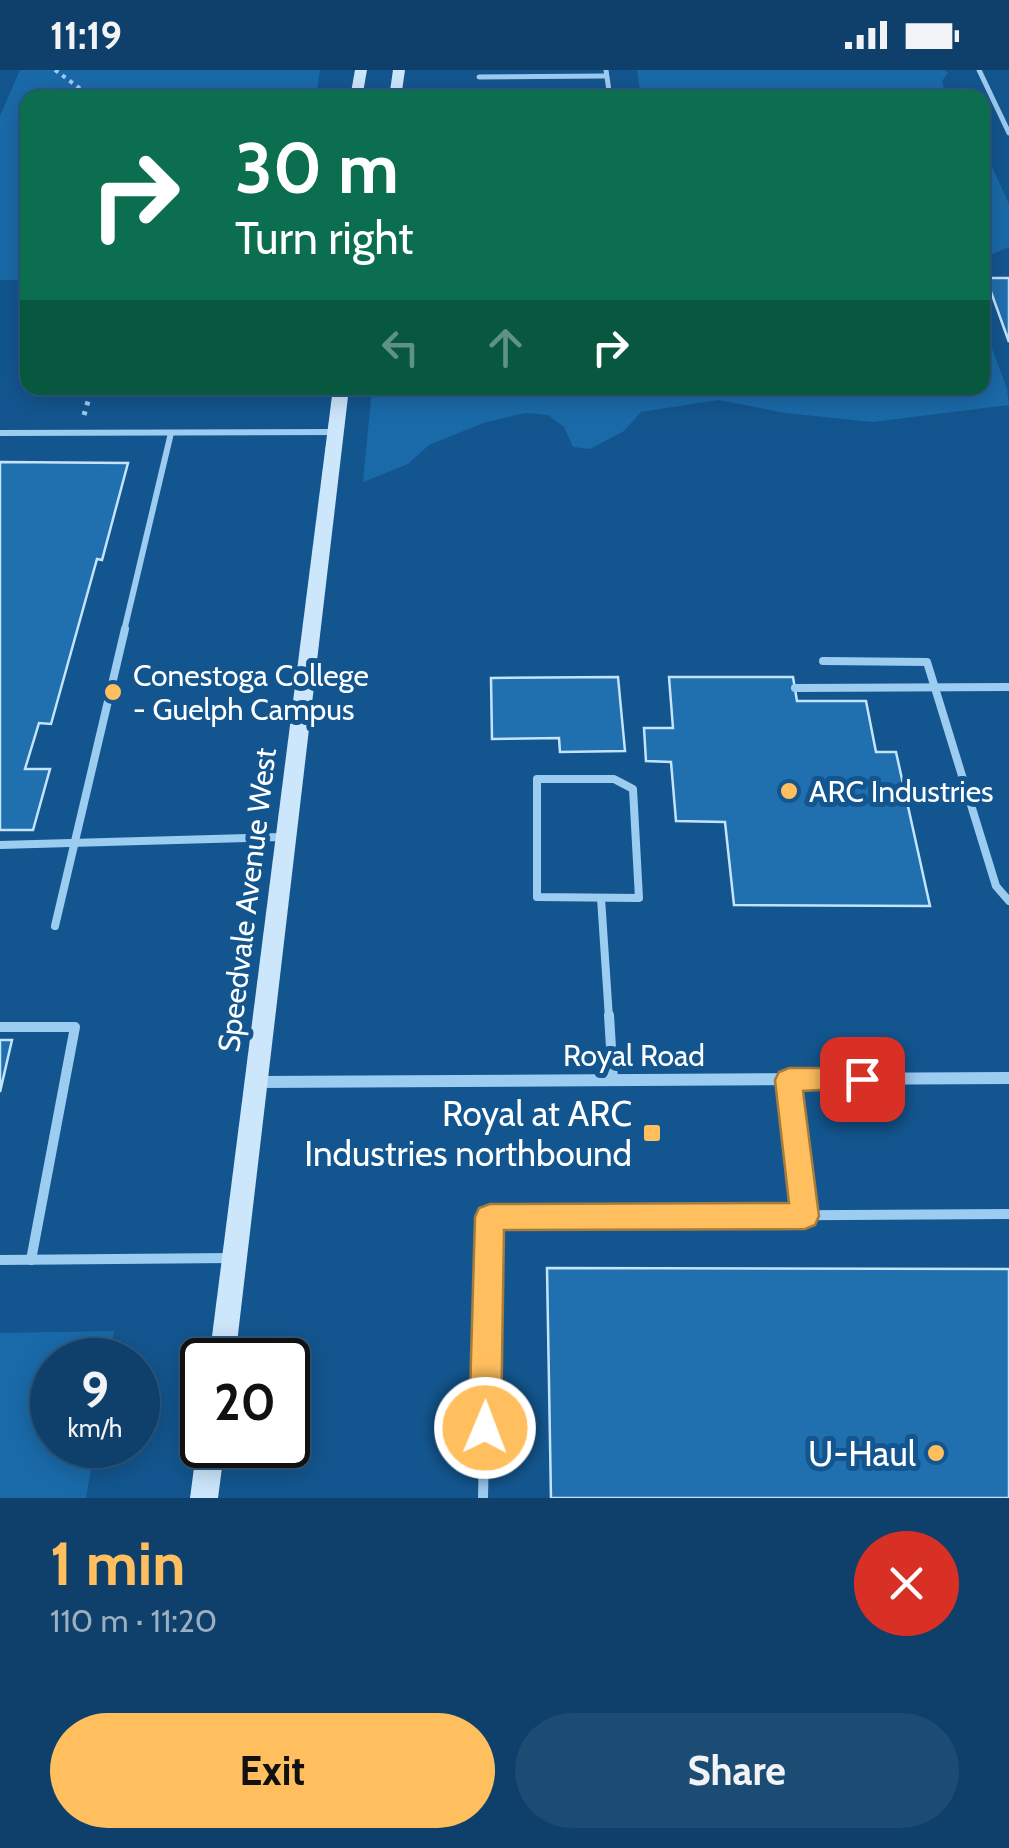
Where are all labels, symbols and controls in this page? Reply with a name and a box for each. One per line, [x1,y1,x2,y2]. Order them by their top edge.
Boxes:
text: 11:19 [50,12,122,59]
text: 30 m [235,125,399,211]
icon: right [70,130,200,260]
text: Turn right [235,211,414,265]
icon: left [373,320,428,375]
icon: ahead [478,320,533,375]
icon: right [583,320,638,375]
place label: Conestoga College - Guelph Campus [133,657,369,728]
marker: Conestoga College - Guelph Campus [102,681,124,703]
street label: Speedvale Avenue West [210,746,284,1054]
place label: ARC Industries [809,773,993,810]
marker: ARC Industries [778,780,800,802]
street label: Royal Road [563,1037,705,1074]
pin [820,1037,905,1122]
icon: arrive [835,1052,890,1107]
place label: Royal at ARC Industries northbound [304,1092,632,1175]
marker: Royal at ARC Industries northbound [641,1122,663,1144]
speed limit sign: 20 [180,1338,310,1468]
text: 9 [81,1360,109,1421]
position arrow [433,1376,537,1480]
text: km/h [68,1413,122,1443]
place label: U-Haul [808,1432,917,1475]
marker: U-Haul [925,1442,947,1464]
text: 1 min [50,1527,185,1600]
button: close [854,1531,959,1636]
text: 110 m · 11:20 [50,1601,217,1640]
button: Exit [50,1713,495,1828]
button: Share [515,1713,959,1828]

